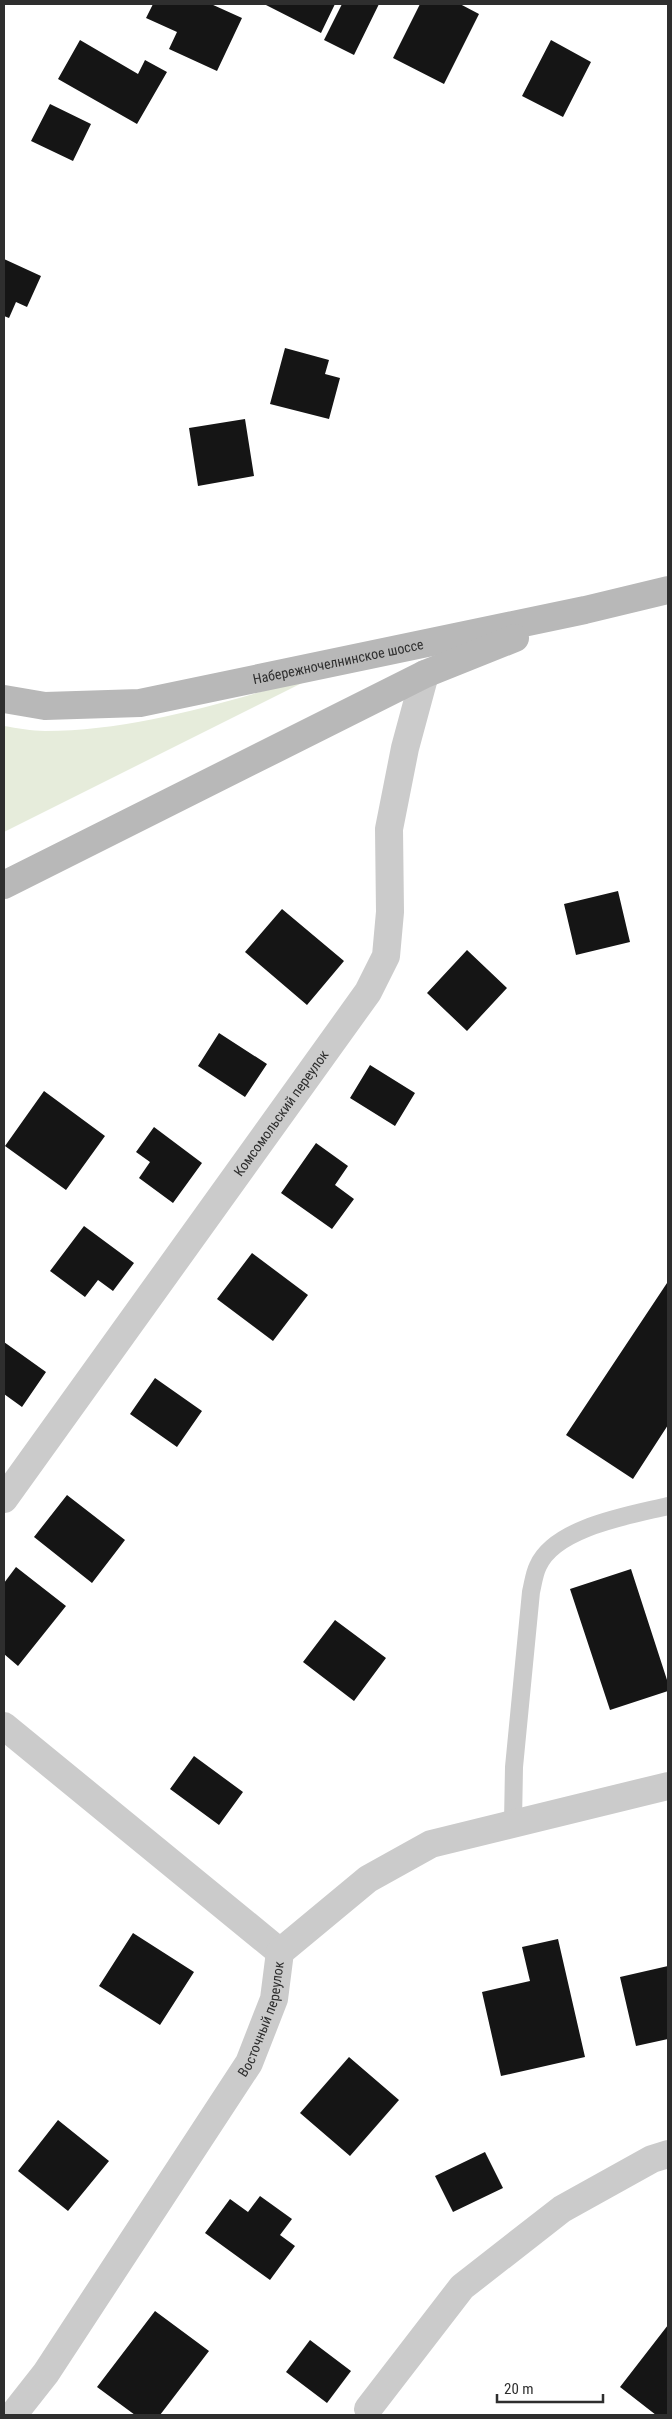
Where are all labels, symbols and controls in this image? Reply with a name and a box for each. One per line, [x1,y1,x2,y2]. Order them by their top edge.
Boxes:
street label: Набережночелнинское шоссе [251,636,425,687]
street label: Комсомольский переулок [230,1047,332,1179]
street label: Восточный переулок [234,1960,287,2080]
scale bar [497,2372,603,2404]
text: 20 m [504,2380,534,2398]

